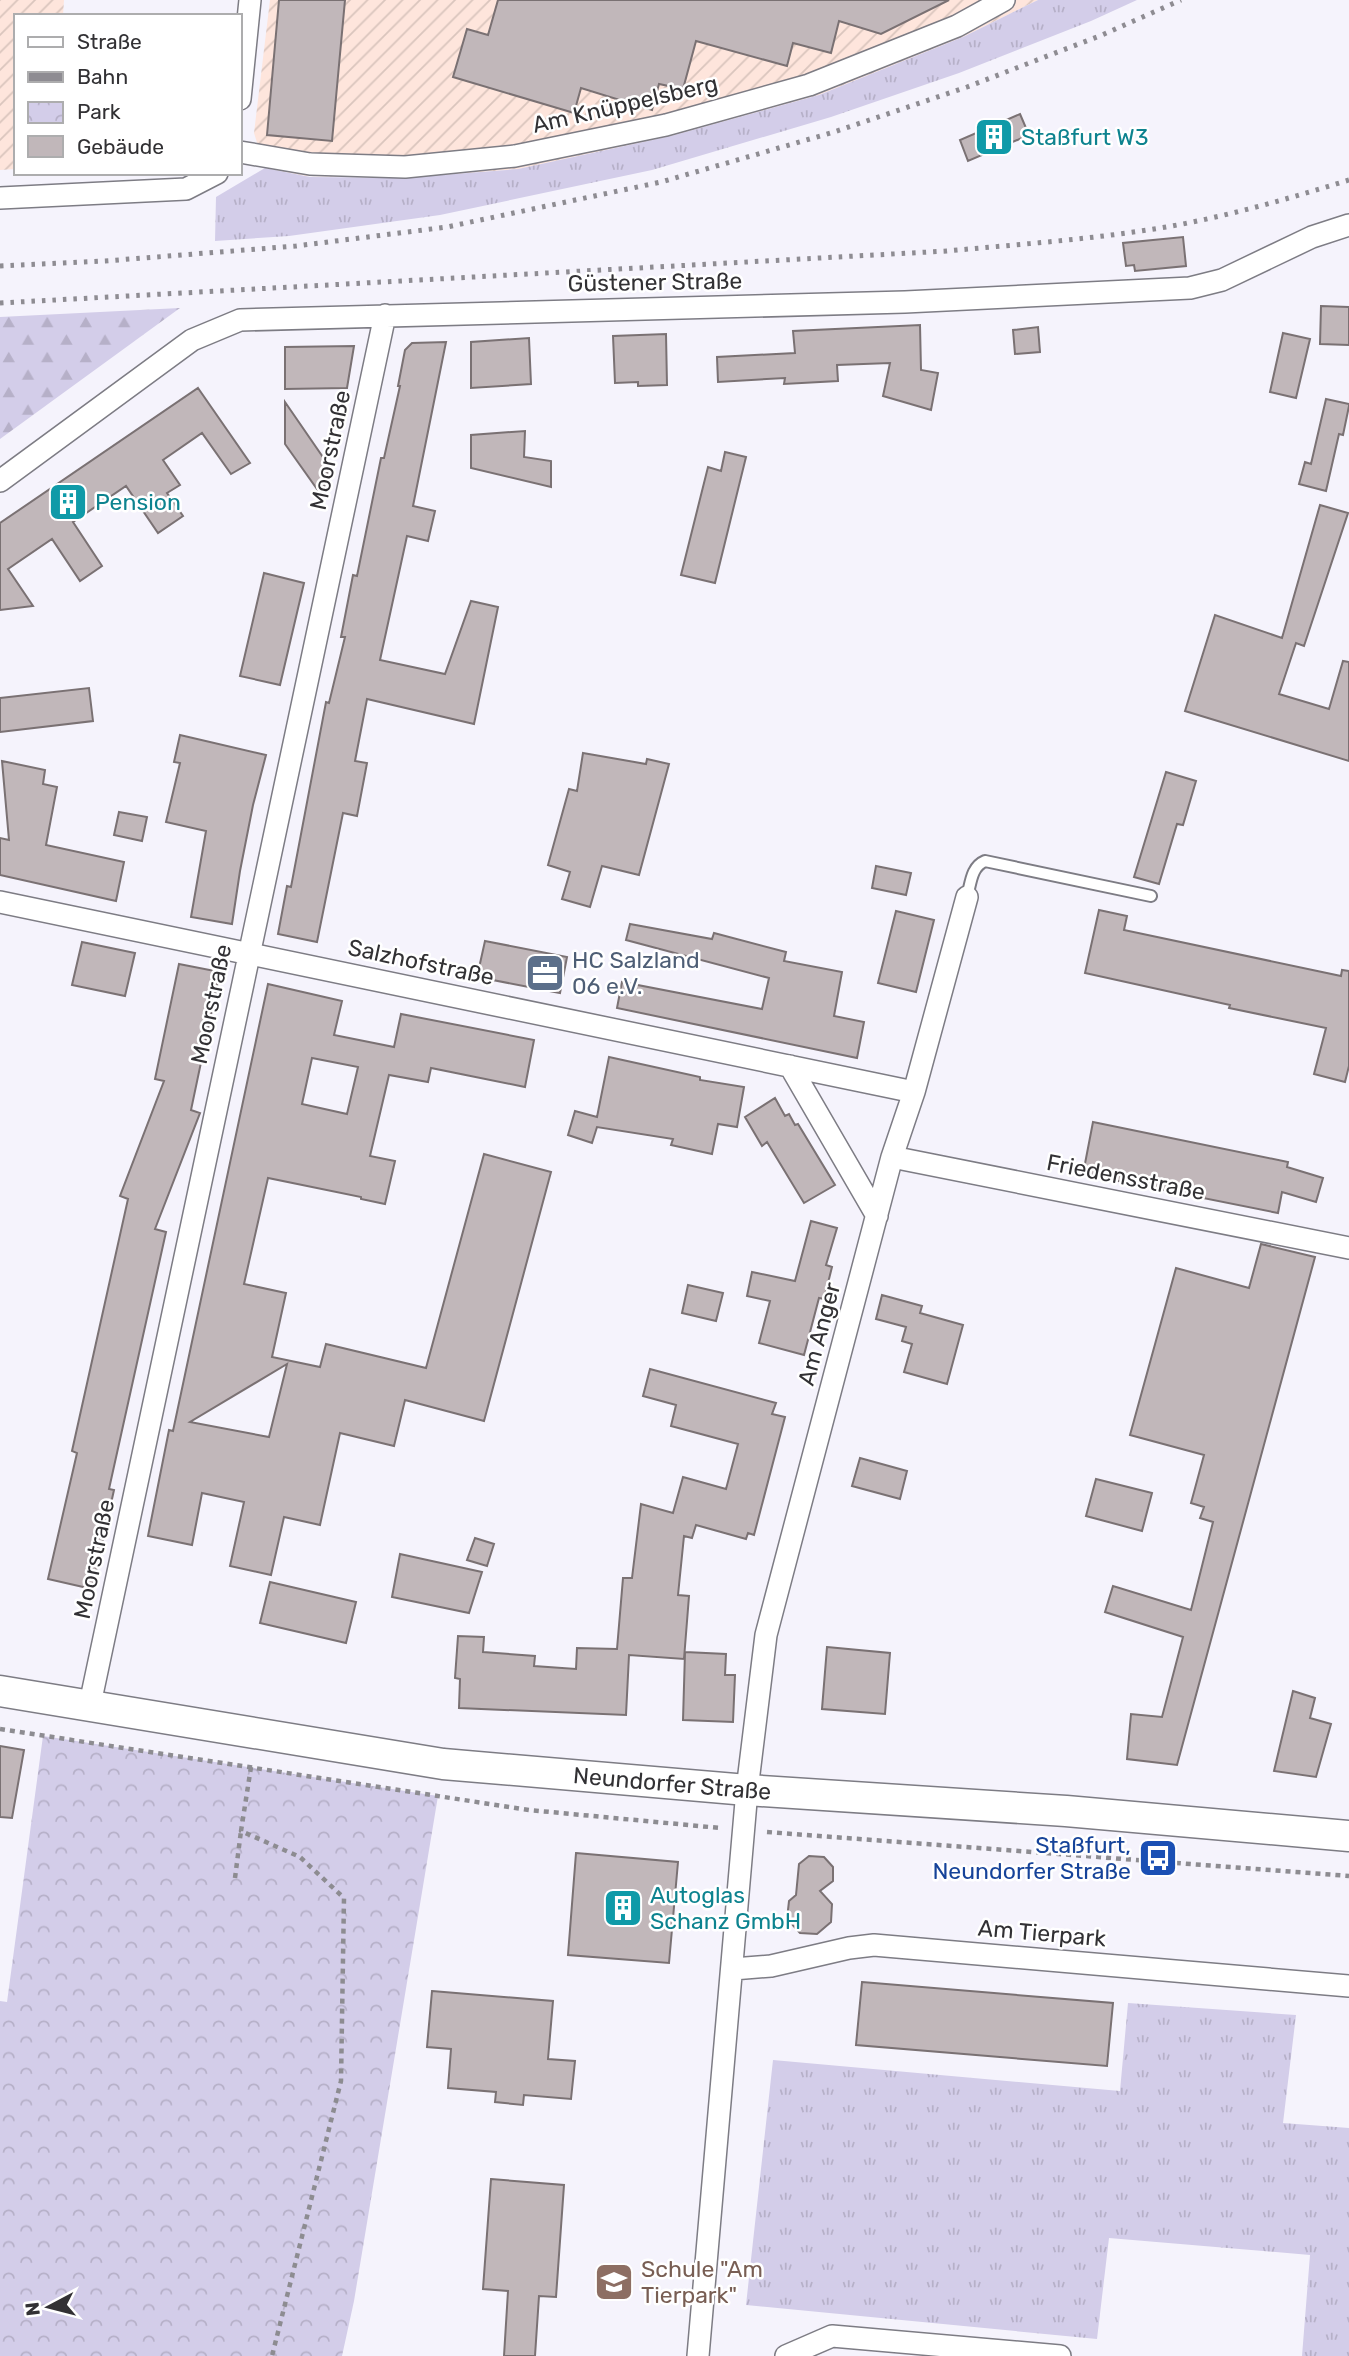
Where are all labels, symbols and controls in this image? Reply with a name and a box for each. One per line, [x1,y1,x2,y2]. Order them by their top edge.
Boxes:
legend [14,14,242,175]
text: Straße [77,29,142,54]
text: Bahn [77,64,128,89]
street label: Am Knüppelsberg [530,69,720,139]
text: Park [77,99,121,124]
building icon: Staßfurt W3 [973,116,1015,158]
place label: Staßfurt W3 [1021,123,1148,151]
text: Gebäude [77,134,164,159]
street label: Güstener Straße [567,266,743,298]
street label: Moorstraße [304,388,356,512]
building icon: Pension [47,481,89,523]
place label: Pension [95,488,181,516]
street label: Salzhofstraße [345,933,497,991]
street label: Moorstraße [185,942,237,1066]
place label: HC Salzland 06 e.V. [572,946,700,1000]
office icon: HC Salzland 06 e.V. [524,952,566,994]
street label: Friedensstraße [1044,1148,1208,1206]
street label: Am Anger [792,1279,846,1389]
street label: Moorstraße [68,1497,120,1621]
street label: Neundorfer Straße [572,1761,772,1806]
place label: Staßfurt, Neundorfer Straße [932,1831,1131,1885]
bus stop icon: Staßfurt, Neundorfer Straße [1137,1837,1179,1879]
place label: Autoglas Schanz GmbH [650,1881,801,1935]
building icon: Autoglas Schanz GmbH [602,1887,644,1929]
street label: Am Tierpark [977,1913,1107,1953]
place label: Schule "Am Tierpark" [641,2255,763,2309]
school or university icon: Schule "Am Tierpark" [593,2261,635,2303]
north arrow [14,2272,84,2342]
text: N [20,2301,45,2317]

